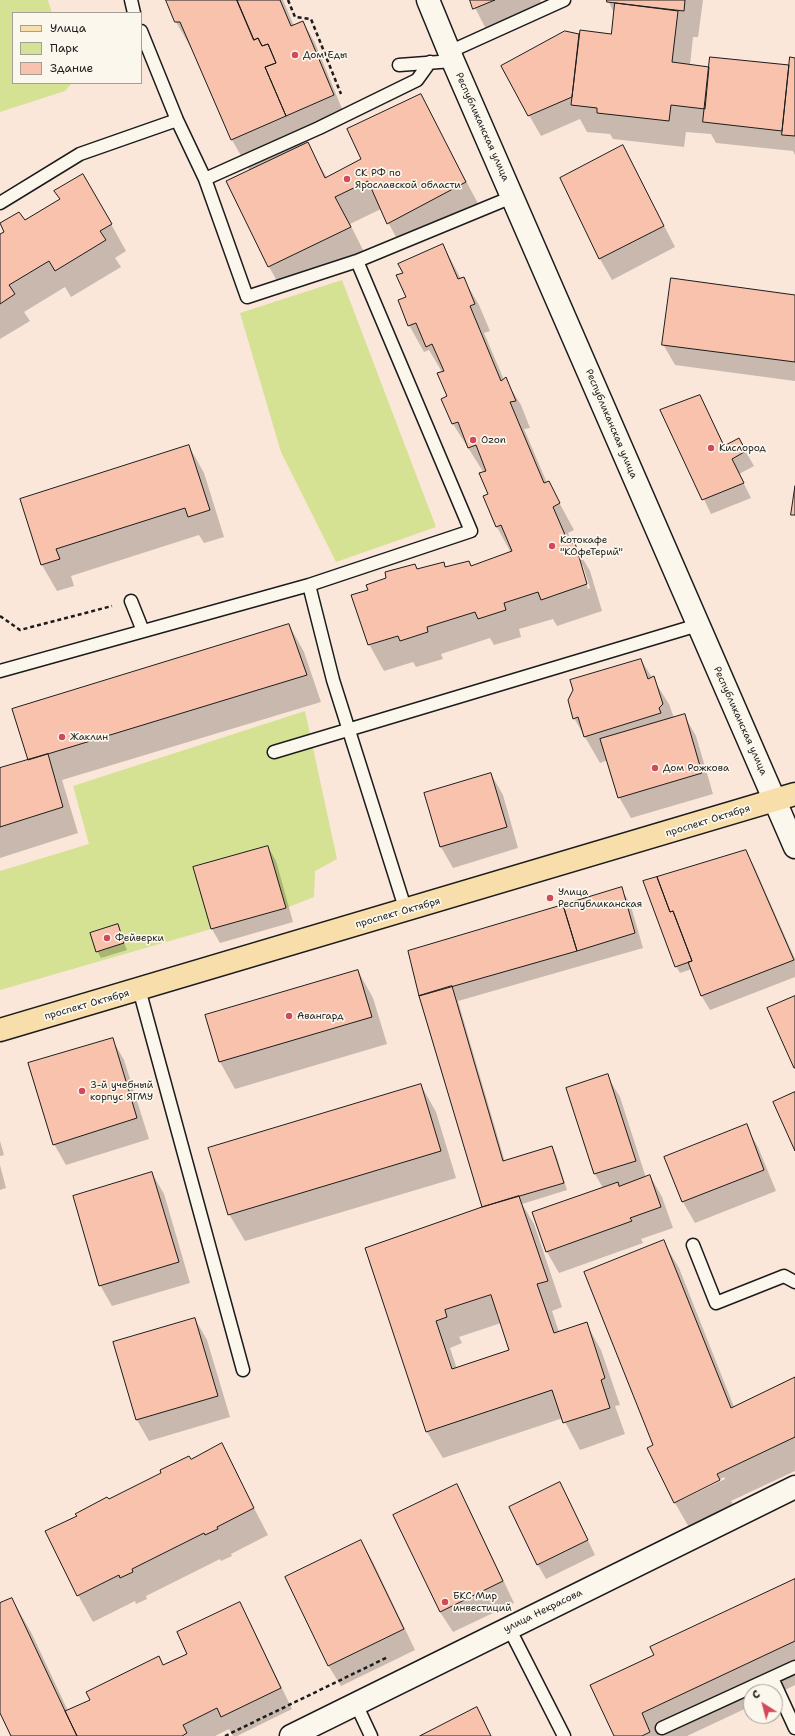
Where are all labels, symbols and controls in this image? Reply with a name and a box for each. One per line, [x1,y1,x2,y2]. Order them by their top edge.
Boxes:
legend [12,12,142,84]
text: Улица [50,20,86,36]
text: Парк [50,40,78,56]
place label: Дом Еды [303,49,347,61]
marker: Дом Еды [290,50,300,60]
text: Здание [50,60,93,76]
street label: Республиканская улица [453,71,511,183]
place label: СК РФ по Ярославской области [355,167,461,190]
marker: СК РФ по Ярославской области [342,174,352,184]
street label: Республиканская улица [582,367,640,481]
place label: Ozon [481,434,506,446]
marker: Ozon [468,435,478,445]
place label: Кислород [719,442,766,454]
marker: Кислород [706,443,716,453]
place label: Котокафе "КОфеТерий" [560,534,623,558]
marker: Котокафе "КОфеТерий" [547,541,557,551]
street label: Республиканская улица [711,665,769,777]
place label: Жаклин [70,731,108,743]
marker: Жаклин [57,732,67,742]
place label: Дом Рожкова [663,762,729,774]
marker: Дом Рожкова [650,763,660,773]
street label: проспект Октября [664,802,752,840]
place label: Улица Республиканская [558,886,642,910]
marker: Улица Республиканская [545,893,555,903]
street label: проспект Октября [354,895,442,931]
place label: Фейверки [115,932,164,944]
marker: Фейверки [102,933,112,943]
street label: проспект Октября [43,987,131,1023]
place label: Авангард [297,1010,344,1022]
marker: Авангард [284,1011,294,1021]
place label: 3-й учебный корпус ЯГМУ [90,1079,153,1102]
marker: 3-й учебный корпус ЯГМУ [77,1086,87,1096]
street label: улица Некрасова [502,1587,584,1635]
place label: БКС Мир инвестиций [453,1590,512,1614]
marker: БКС Мир инвестиций [440,1597,450,1607]
north arrow [743,1684,783,1724]
text: С [749,1687,763,1703]

